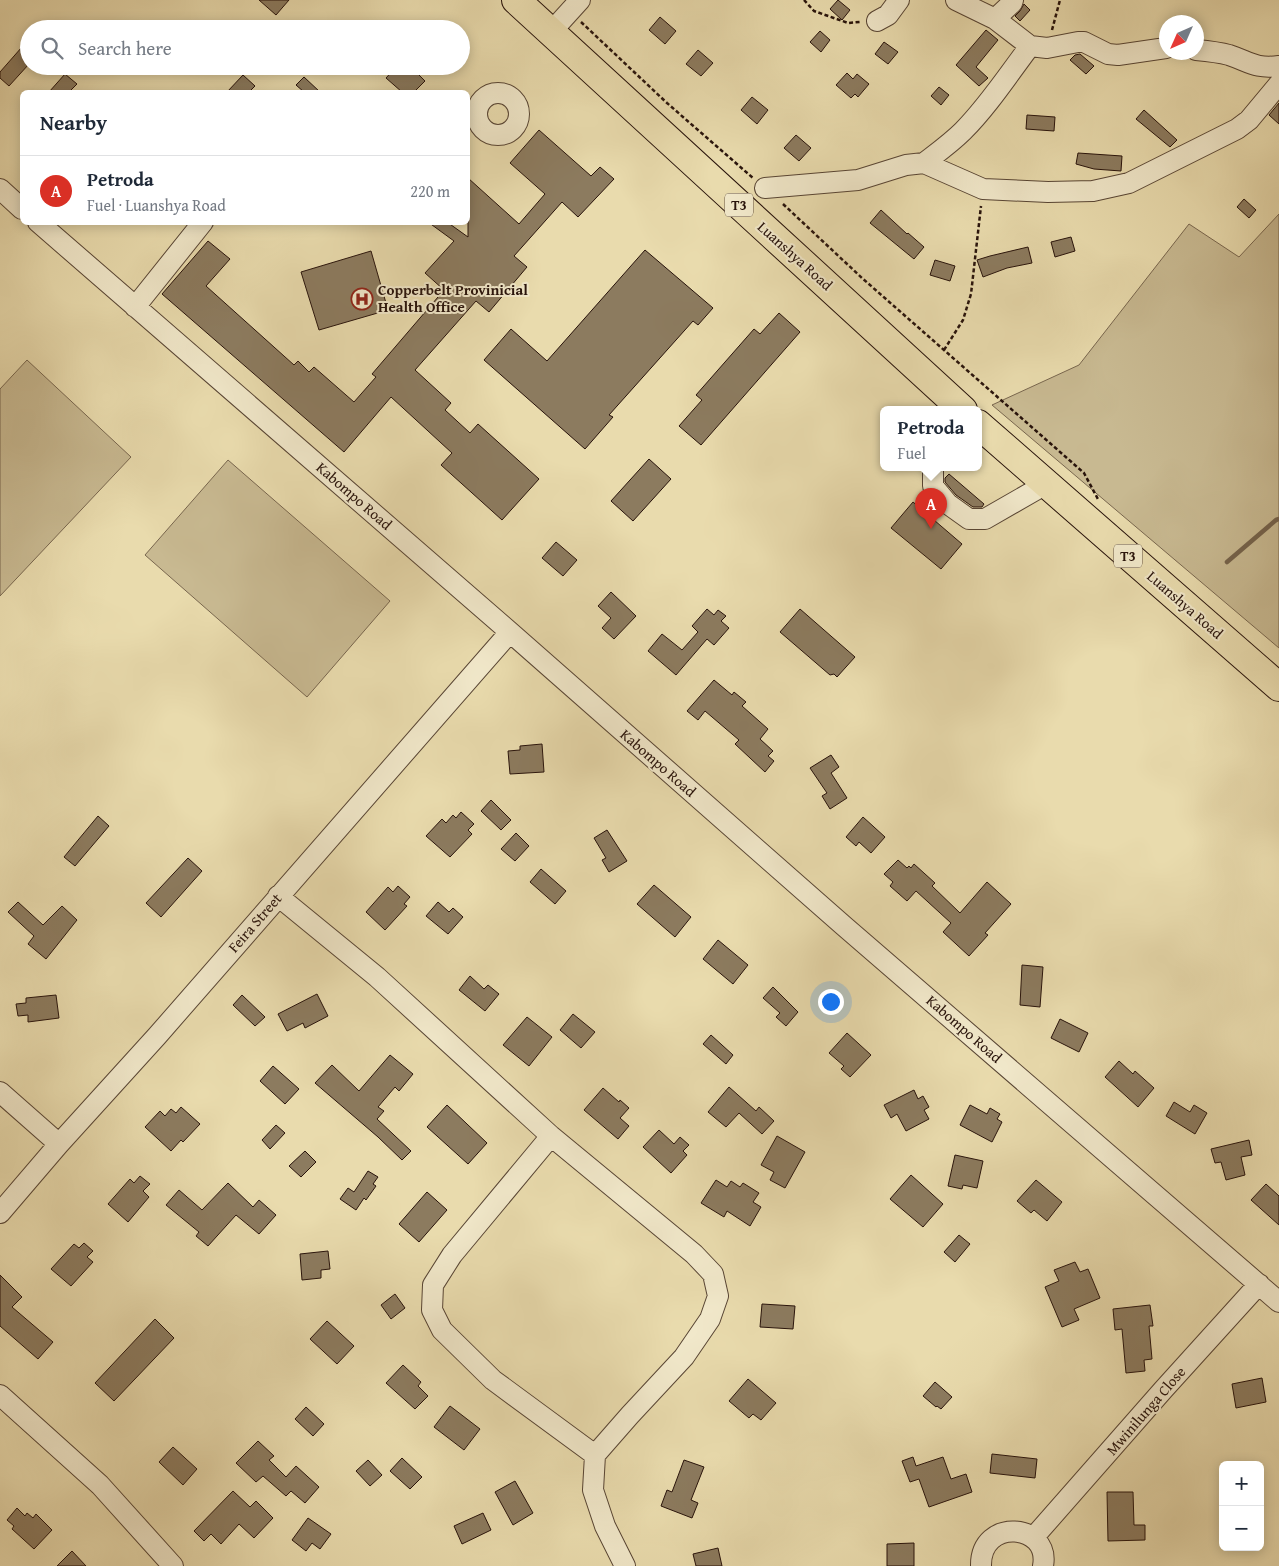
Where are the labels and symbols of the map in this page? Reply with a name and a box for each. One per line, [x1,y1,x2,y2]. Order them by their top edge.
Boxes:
north arrow [1159,15,1204,60]
road number: T3 [725,194,753,216]
street label: Luanshya Road [753,216,837,295]
place label: Copperbelt Provinicial Health Office [378,279,528,317]
hospital icon: Copperbelt Provinicial Health Office [350,287,374,311]
street label: Kabompo Road [312,457,397,534]
pin: A [915,488,947,529]
road number: T3 [1114,544,1142,568]
street label: Luanshya Road [1143,566,1228,643]
street label: Kabompo Road [616,724,701,801]
street label: Feira Street [223,888,287,957]
your location [818,989,844,1015]
street label: Kabompo Road [922,990,1007,1067]
street label: Mwinilunga Close [1101,1362,1190,1460]

